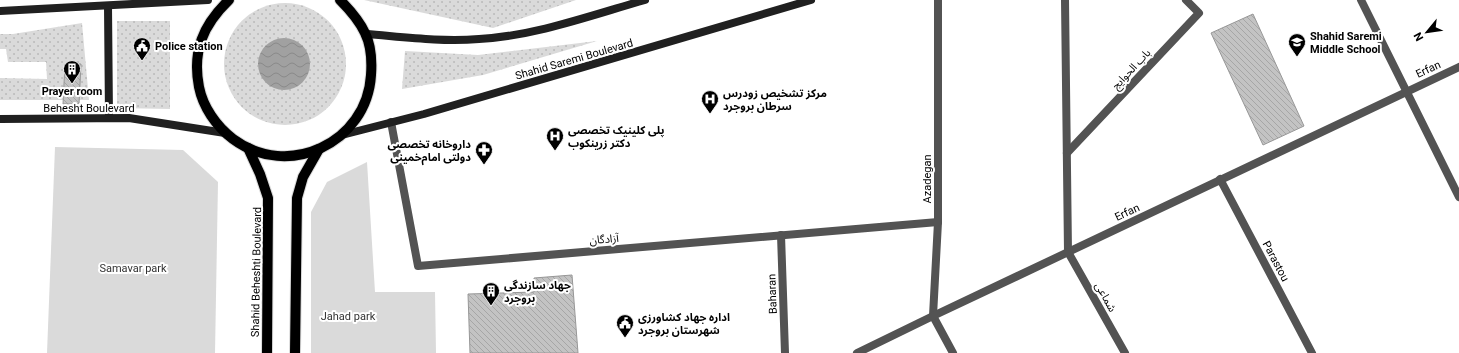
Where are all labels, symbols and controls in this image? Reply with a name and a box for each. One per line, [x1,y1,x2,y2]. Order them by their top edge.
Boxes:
north arrow [1407,12,1447,52]
place label: Shahid Saremi Middle School [1310,30,1382,56]
text: N [1411,30,1426,43]
school or university icon: Shahid Saremi Middle School [1287,32,1307,57]
public building icon: Police station [132,36,152,61]
street label: Shahid Saremi Boulevard [514,36,635,83]
place label: Police station [155,40,223,53]
street label: باب الحوایج [1109,46,1154,93]
street label: Erfan [1414,58,1443,81]
building icon: Prayer room [62,59,82,84]
place label: Prayer room [42,85,102,98]
place label: مرکز تشخیص زودرس سرطان بروجرد [723,87,827,113]
hospital icon: مرکز تشخیص زودرس سرطان بروجرد [700,89,720,114]
street label: Behesht Boulevard [43,102,135,115]
place label: پلی کلینیک تخصصی دکتر زرینکوب [568,124,665,150]
hospital icon: پلی کلینیک تخصصی دکتر زرینکوب [545,126,565,151]
place label: داروخانه تخصصی دولتی امام‌خمینی [388,138,471,166]
pharmacy icon: داروخانه تخصصی دولتی امام‌خمینی [474,140,494,165]
street label: Azadegan [921,155,934,203]
street label: Erfan [1113,201,1142,224]
street label: Shahid Beheshti Boulevard [249,207,264,337]
street label: آزادگان [589,232,620,247]
street label: Parastou [1260,239,1292,284]
park label: Samavar park [99,262,167,275]
street label: Baharan [765,274,780,314]
place label: جهاد سازندگی بروجرد [504,279,571,305]
street label: شماعی [1092,280,1119,315]
building icon: جهاد سازندگی بروجرد [481,281,501,306]
park label: Jahad park [321,310,376,323]
place label: اداره جهاد کشاورزی شهرستان بروجرد [638,311,730,337]
public building icon: اداره جهاد کشاورزی شهرستان بروجرد [615,313,635,338]

